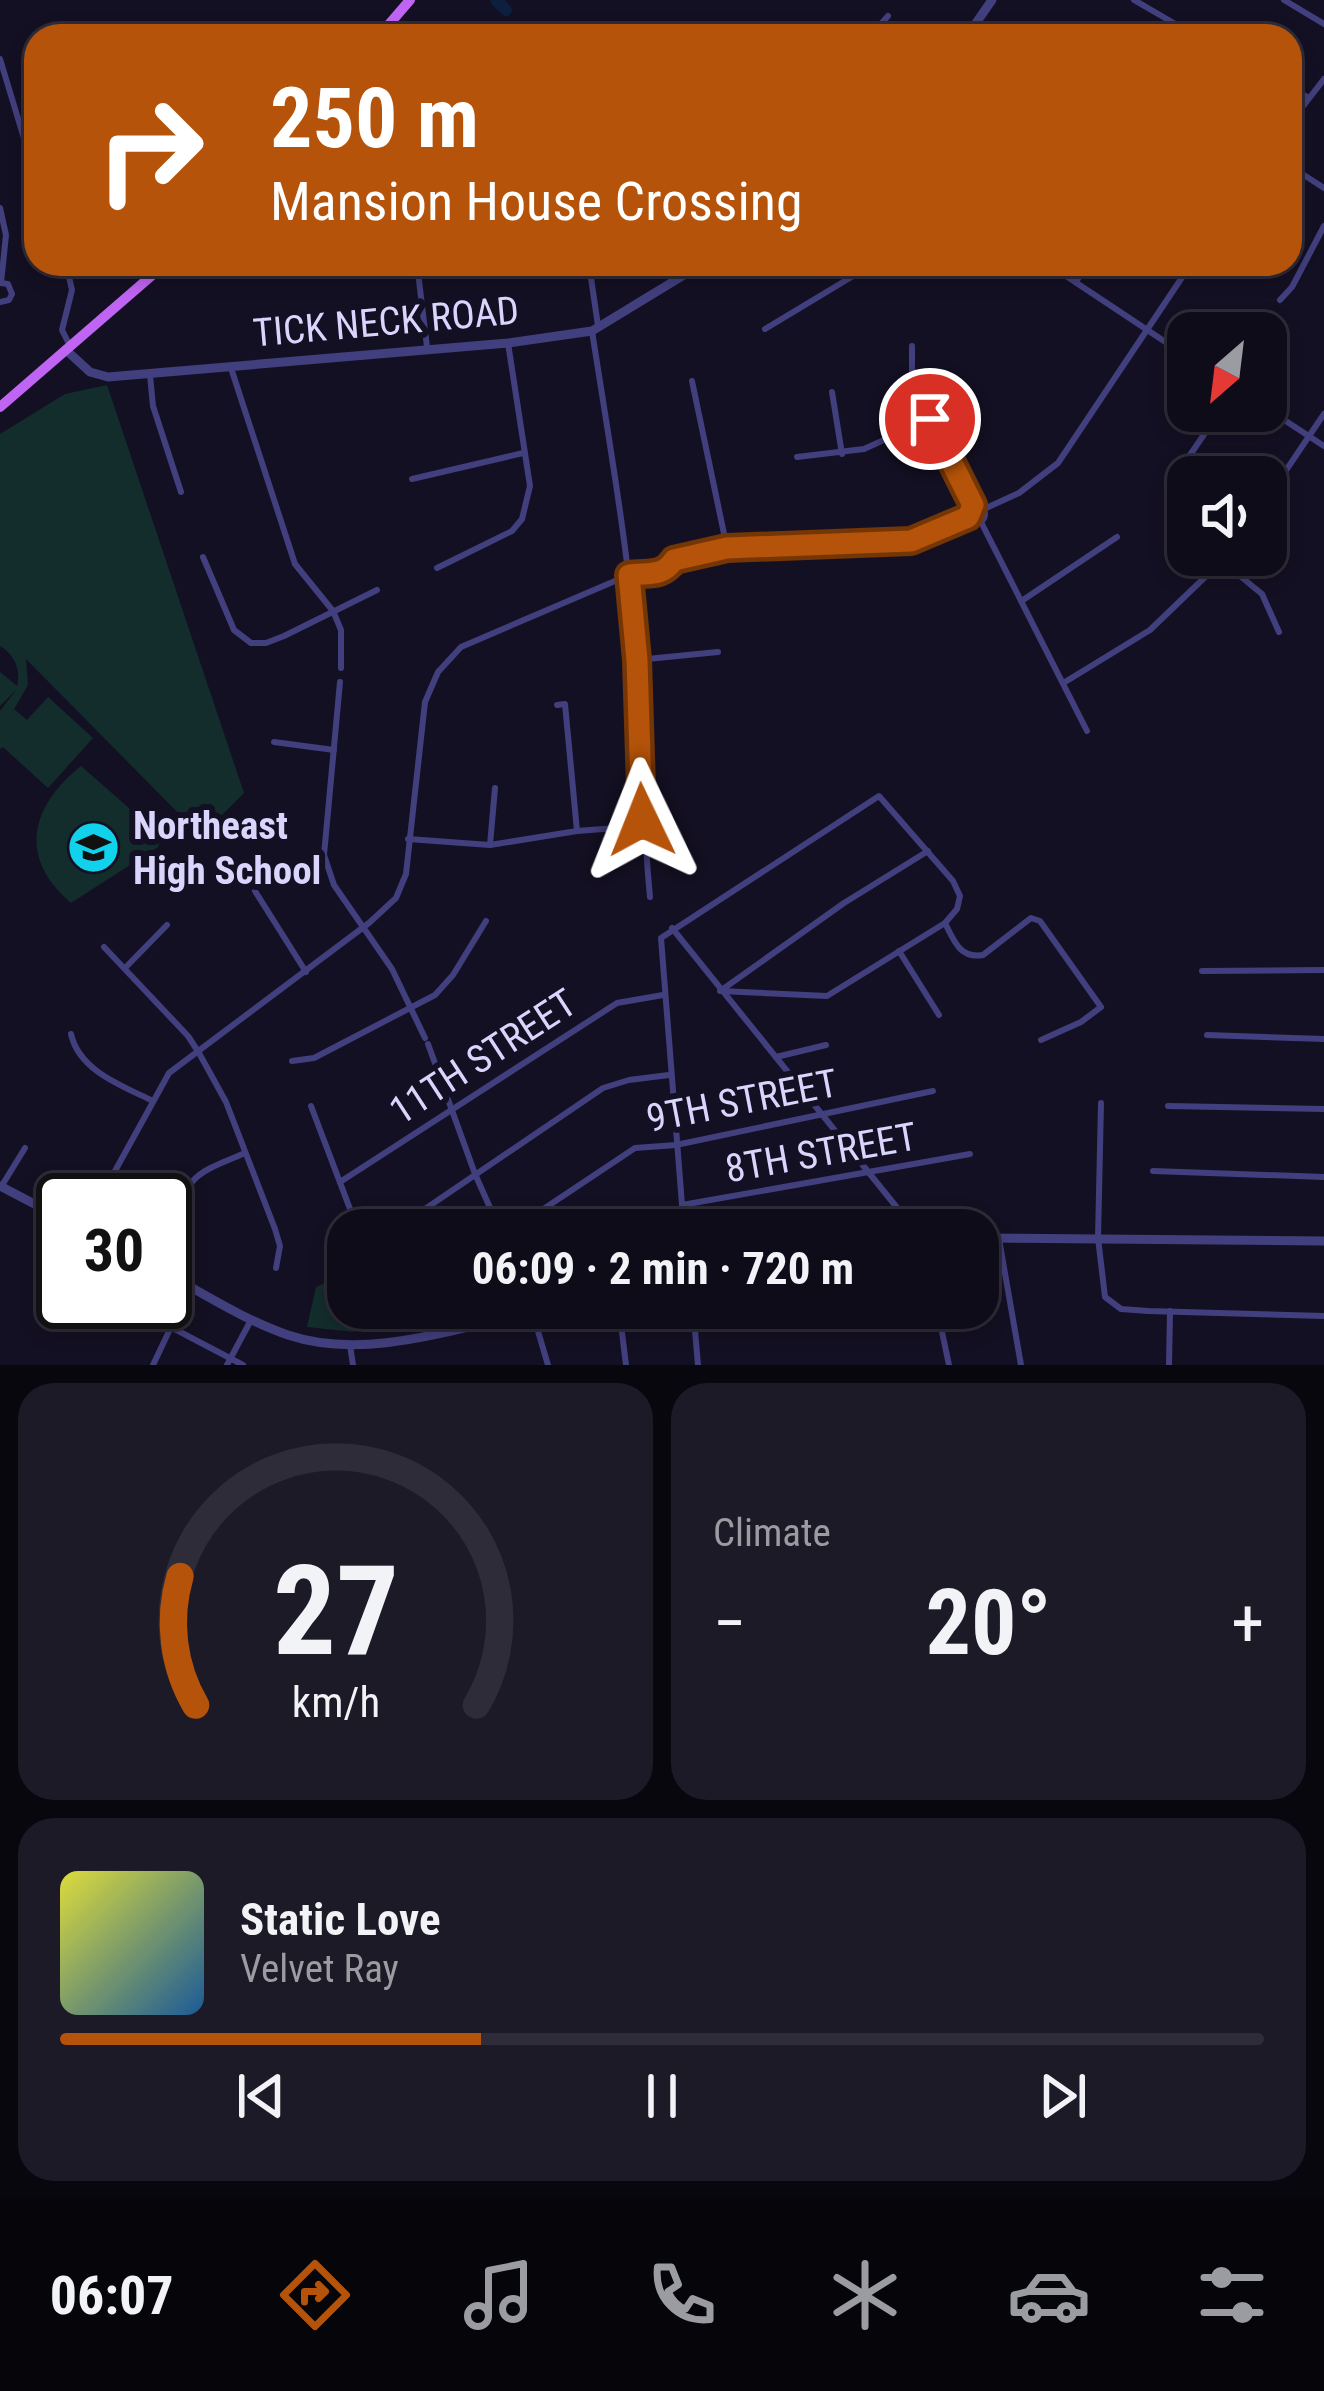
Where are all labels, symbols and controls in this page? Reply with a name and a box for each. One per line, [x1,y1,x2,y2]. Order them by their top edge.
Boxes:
text: 250 m [270,69,479,168]
icon: right [72,72,228,228]
text: Mansion House Crossing [270,170,803,233]
street label: TICK NECK ROAD [251,287,521,357]
north arrow [1167,312,1287,432]
map controls [1167,312,1287,576]
pin [879,368,981,470]
icon: arrive [897,386,963,452]
button: sound [1167,456,1287,576]
position arrow [579,757,705,883]
place label: Northeast High School [133,803,321,894]
school or university icon: Northeast High School [66,820,122,876]
street label: 11TH STREET [381,980,585,1134]
street label: 9TH STREET [643,1060,841,1142]
street label: 8TH STREET [722,1114,920,1192]
speed limit sign: 30 [36,1173,192,1329]
text: 06:09 · 2 min · 720 m [472,1242,854,1295]
text: Climate [713,1510,831,1556]
text: 27 [272,1538,399,1684]
text: 20° [926,1571,1052,1676]
text: − [713,1585,746,1662]
text: + [1231,1585,1264,1662]
text: km/h [291,1676,380,1726]
text: Static Love [240,1893,441,1946]
text: Velvet Ray [240,1946,399,1992]
icon: previous [228,2063,294,2129]
icon: pause [629,2063,695,2129]
icon: next [1030,2063,1096,2129]
icon: directions [273,2253,357,2337]
icon: music [457,2253,541,2337]
icon: phone [640,2253,724,2337]
icon: climate [823,2253,907,2337]
icon: car [1007,2253,1091,2337]
icon: filters [1190,2253,1274,2337]
text: 06:07 [50,2264,174,2327]

